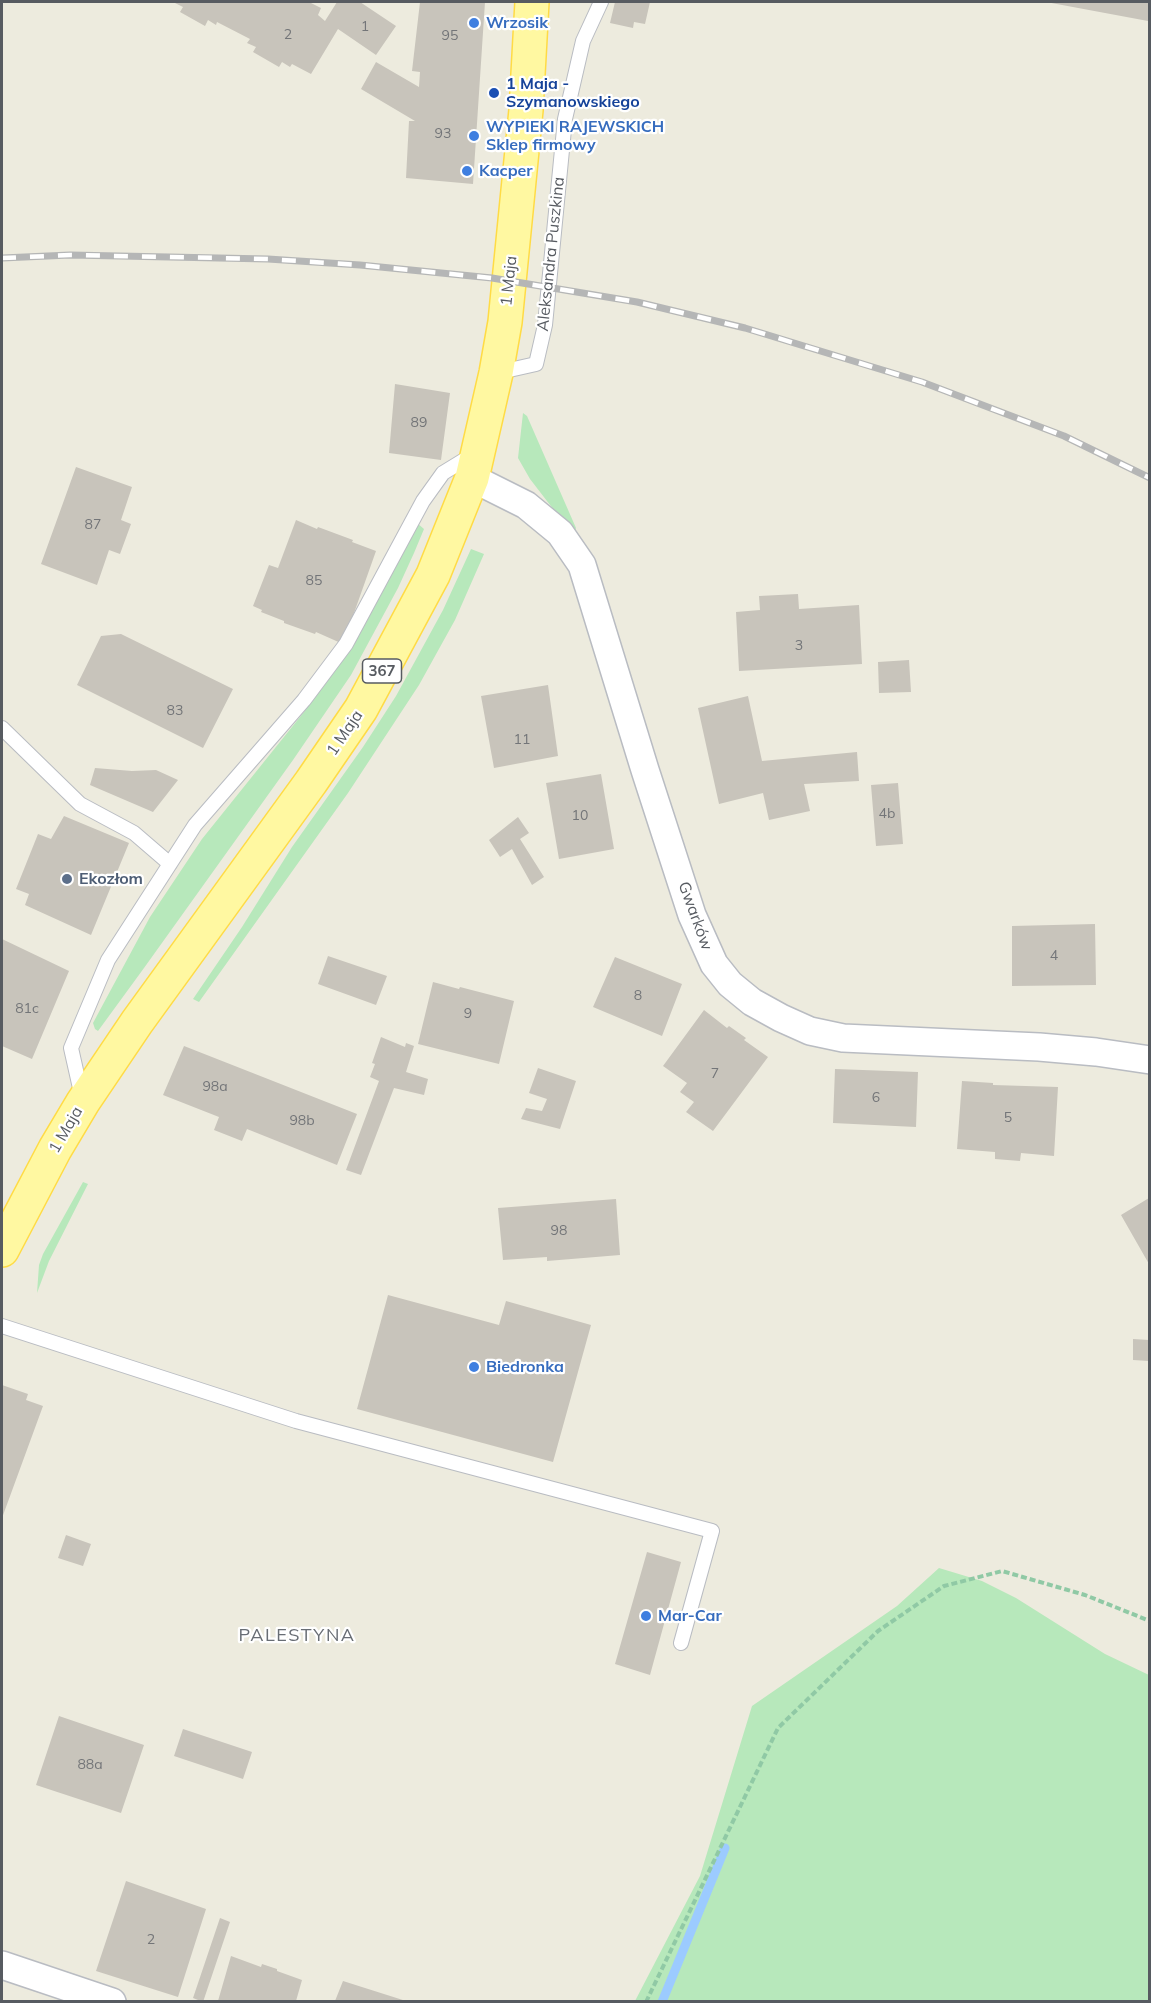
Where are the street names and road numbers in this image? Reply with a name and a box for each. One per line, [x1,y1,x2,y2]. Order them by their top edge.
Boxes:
street label: Aleksandra Puszkina [533,176,569,332]
street label: 1 Maja [497,255,521,307]
road number: 367 [362,659,401,683]
street label: 1 Maja [323,707,367,759]
street label: Gwarków [674,879,716,953]
street label: 1 Maja [45,1103,87,1157]

